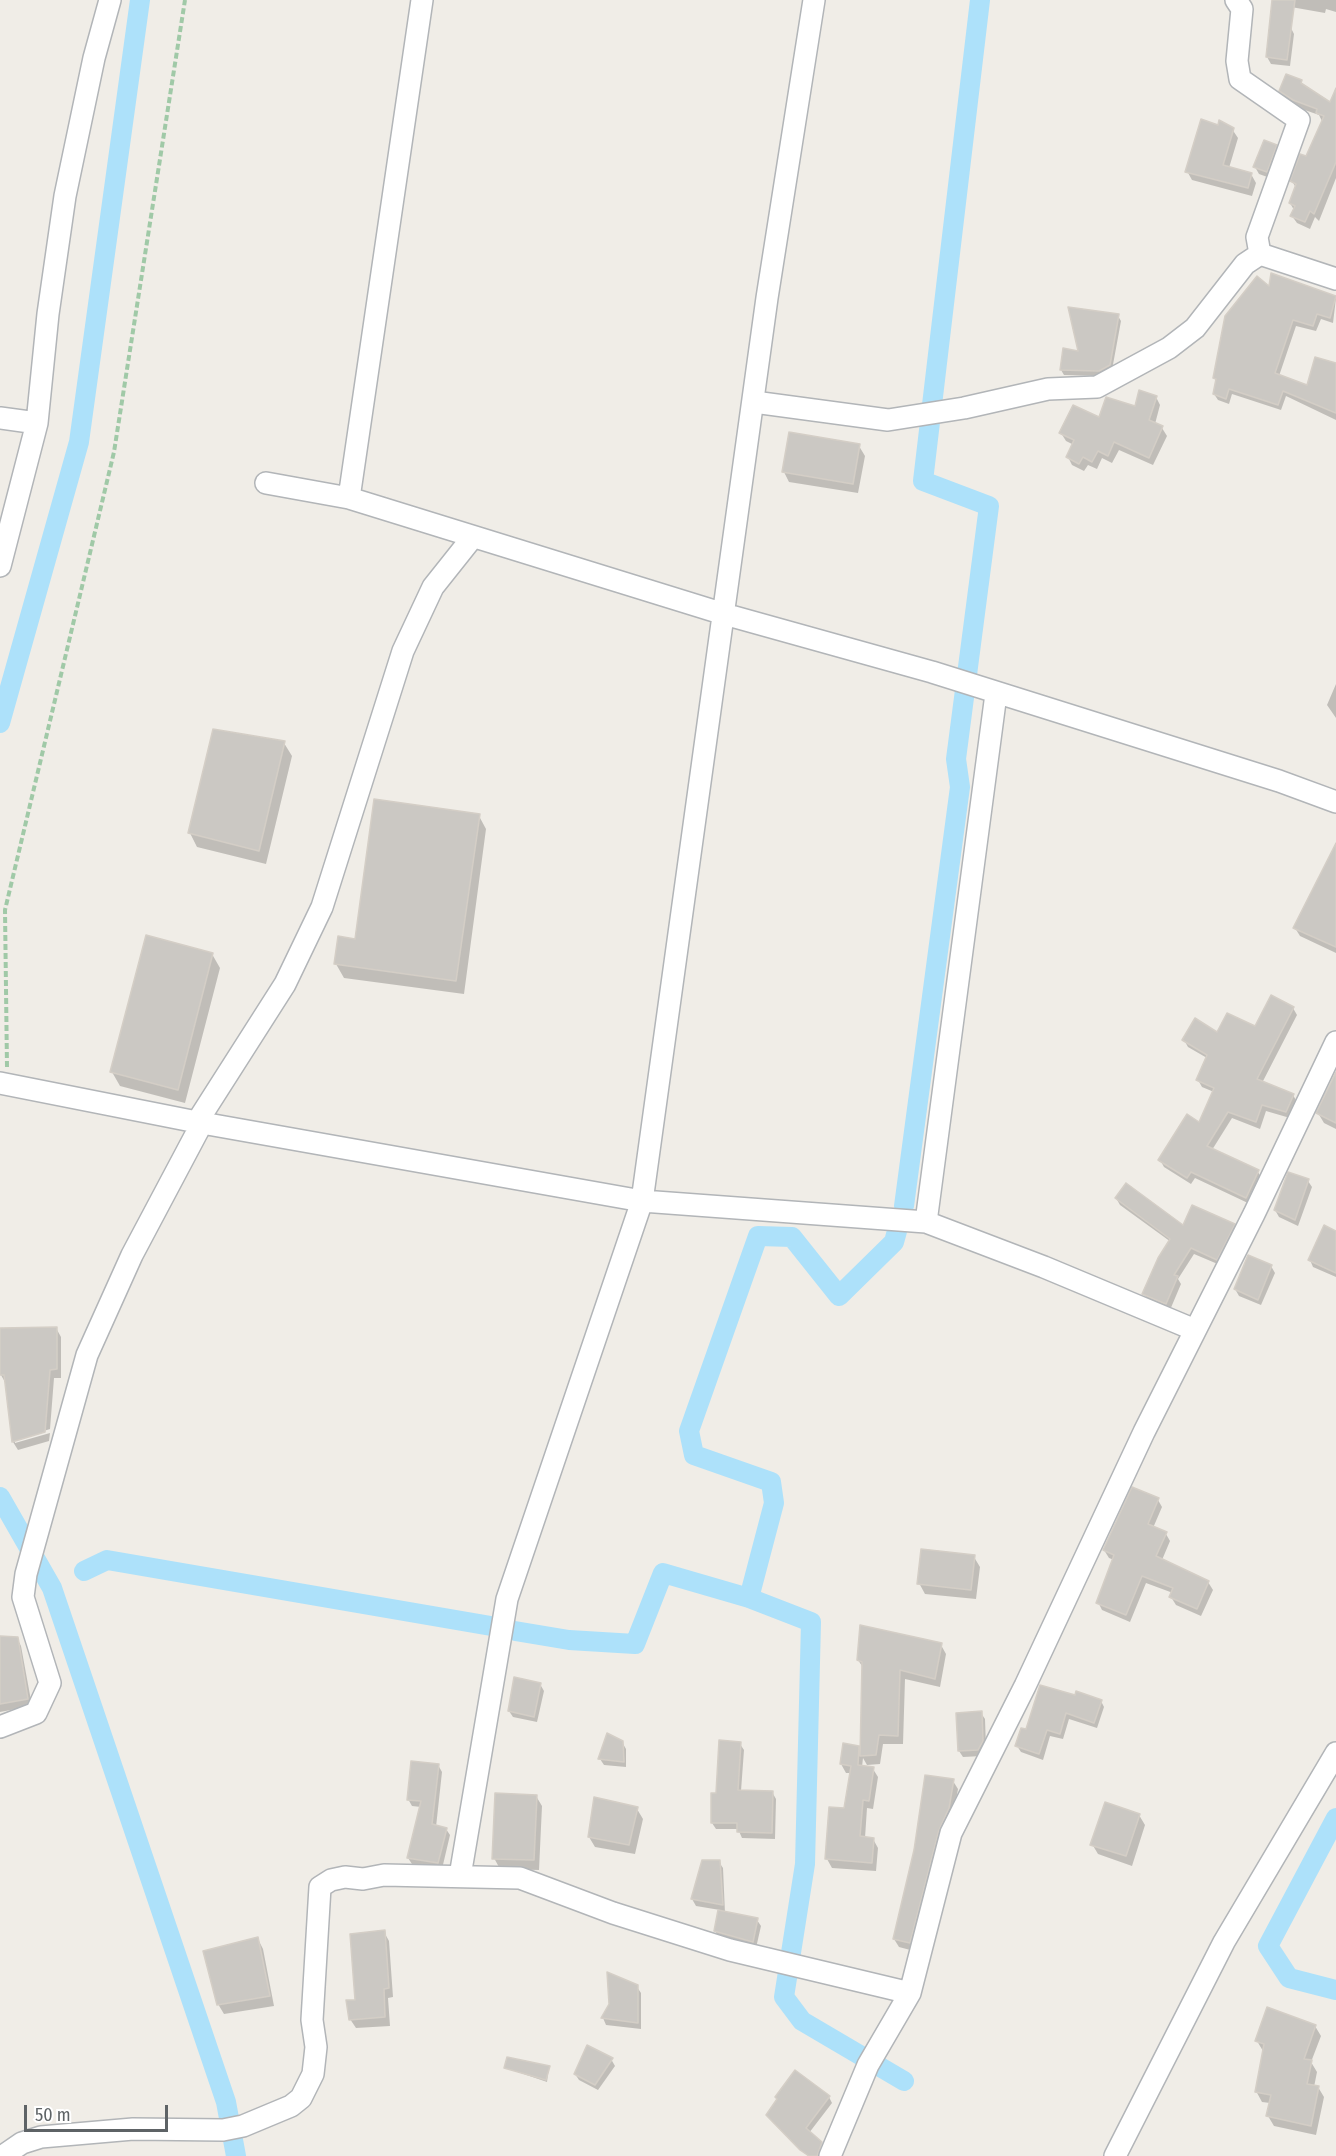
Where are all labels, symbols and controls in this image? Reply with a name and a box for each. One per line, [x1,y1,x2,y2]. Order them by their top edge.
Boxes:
scale bar [27,2093,171,2131]
text: 50 m [35,2104,71,2126]

